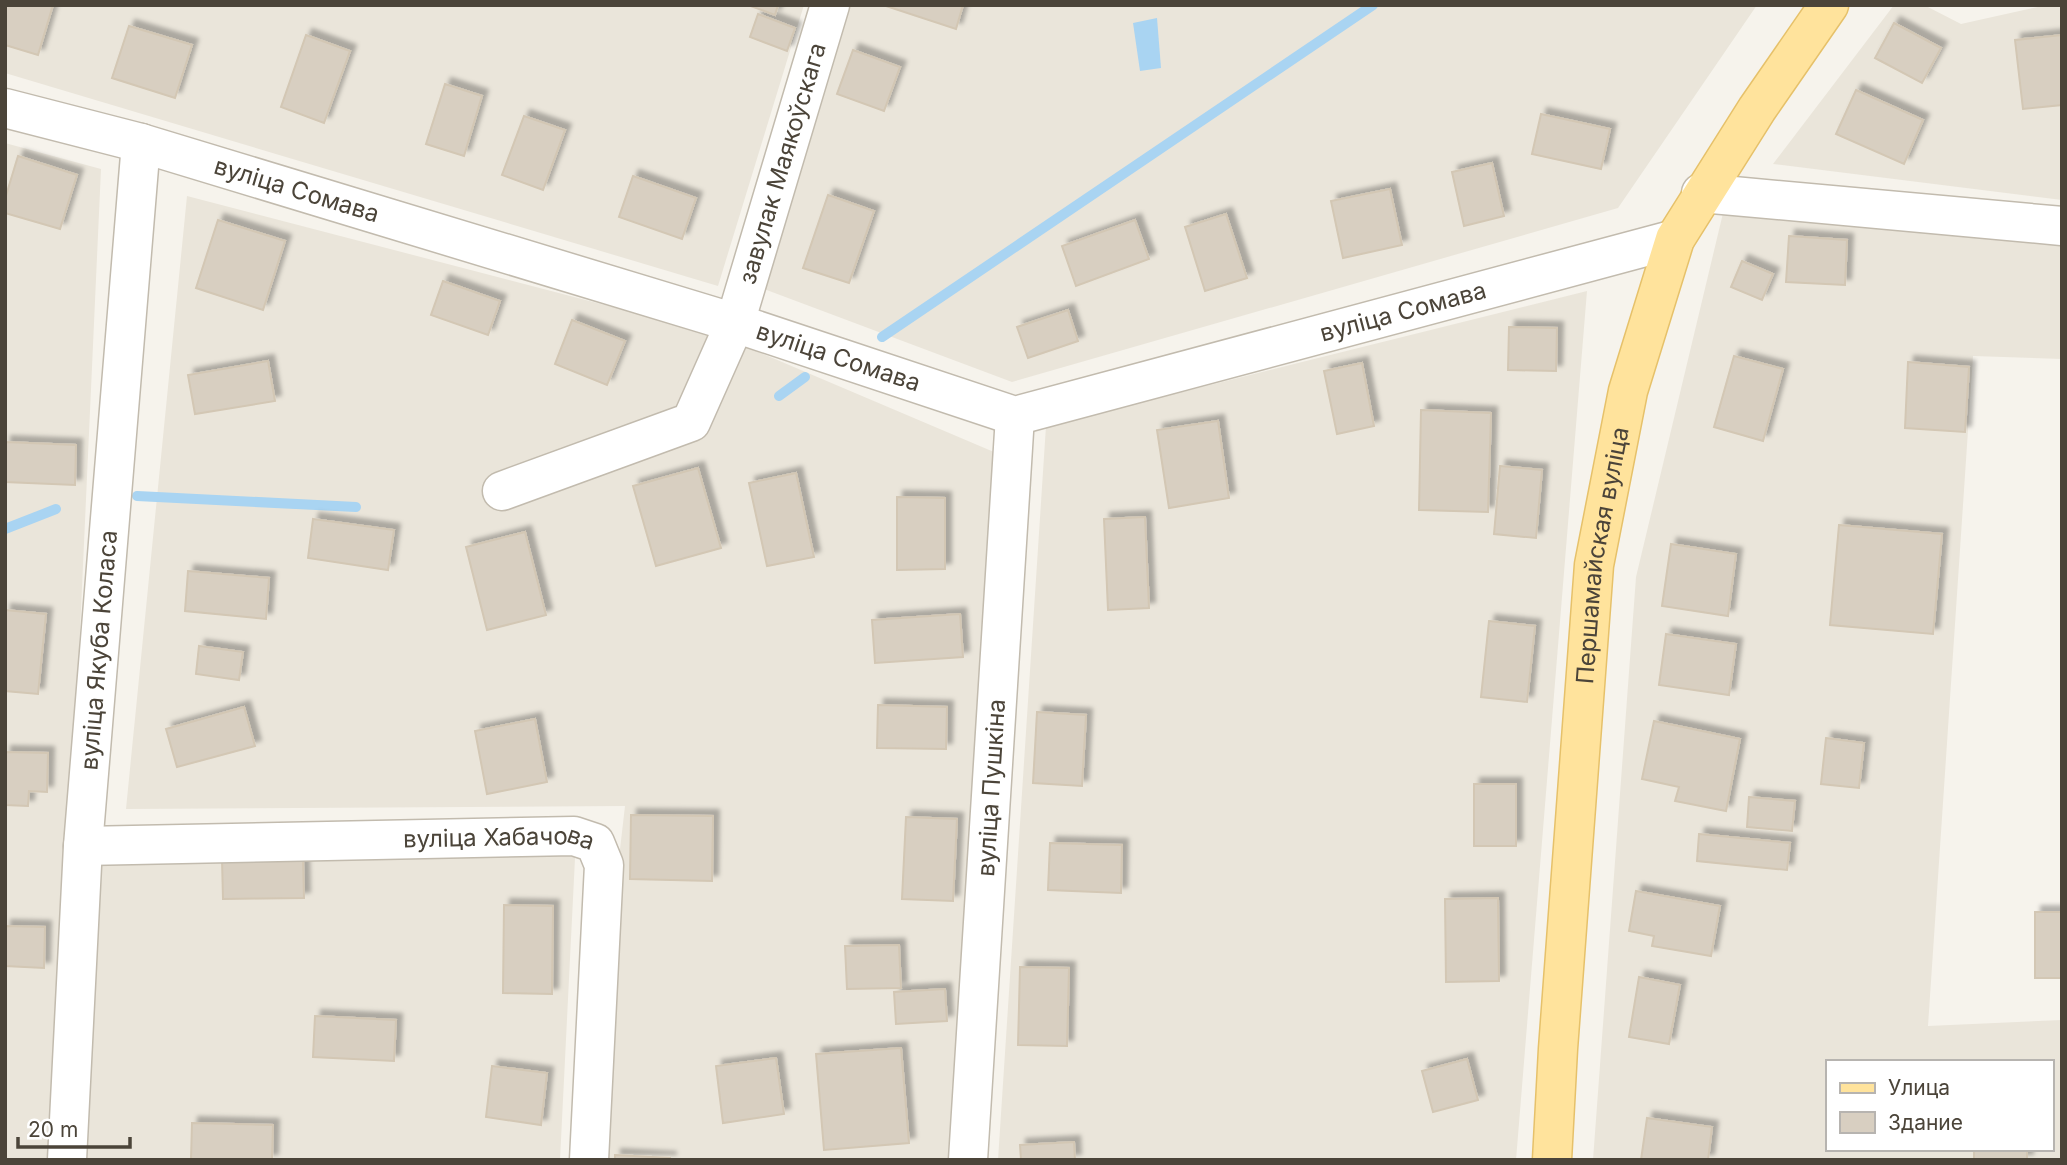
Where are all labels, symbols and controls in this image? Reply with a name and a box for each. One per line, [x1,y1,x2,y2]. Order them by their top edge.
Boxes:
street label: завулак Маякоўскага [732,39,832,287]
street label: вуліца Сомава [211,151,383,228]
street label: вуліца Сомава [1317,275,1489,348]
street label: вуліца Сомава [753,316,924,398]
street label: Першамайская вуліца [1570,424,1635,685]
street label: вуліца Якуба Коласа [74,529,123,771]
street label: вуліца Пушкіна [971,698,1011,877]
street label: вуліца Хабачова [403,820,598,856]
legend [1826,1060,2053,1151]
text: Улица [1888,1075,1950,1100]
scale bar [18,1106,130,1150]
text: Здание [1888,1110,1963,1135]
text: 20 m [28,1117,78,1142]

